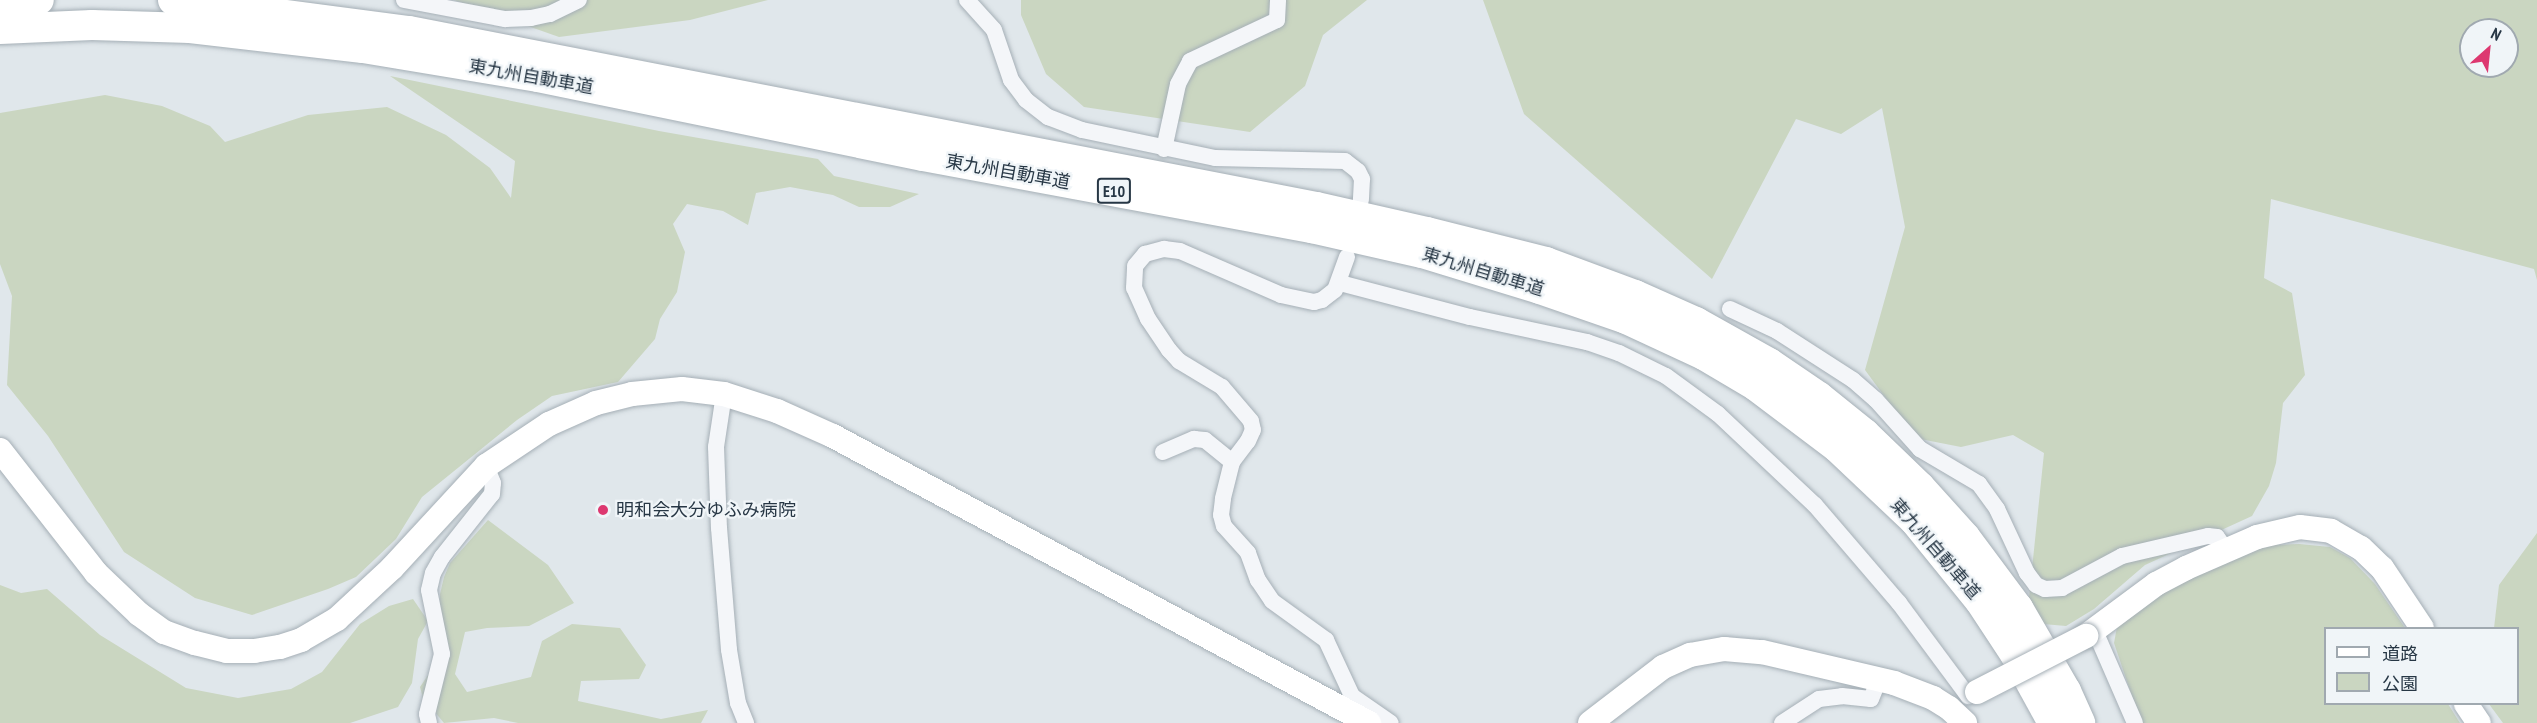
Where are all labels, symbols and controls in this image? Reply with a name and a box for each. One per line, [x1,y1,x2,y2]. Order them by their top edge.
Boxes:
north arrow [2459,18,2519,78]
text: N [2488,23,2505,45]
street label: 東九州自動車道 [467,55,595,99]
street label: 東九州自動車道 [944,150,1072,194]
road number: E10 [1096,178,1132,204]
street label: 東九州自動車道 [1420,243,1546,301]
street label: 東九州自動車道 [1886,494,1984,604]
place label: 明和会大分ゆふみ病院 [616,499,796,521]
marker: 明和会大分ゆふみ病院 [594,501,612,519]
legend [2324,627,2519,705]
text: 道路 [2382,642,2418,665]
text: 公園 [2382,672,2418,695]

